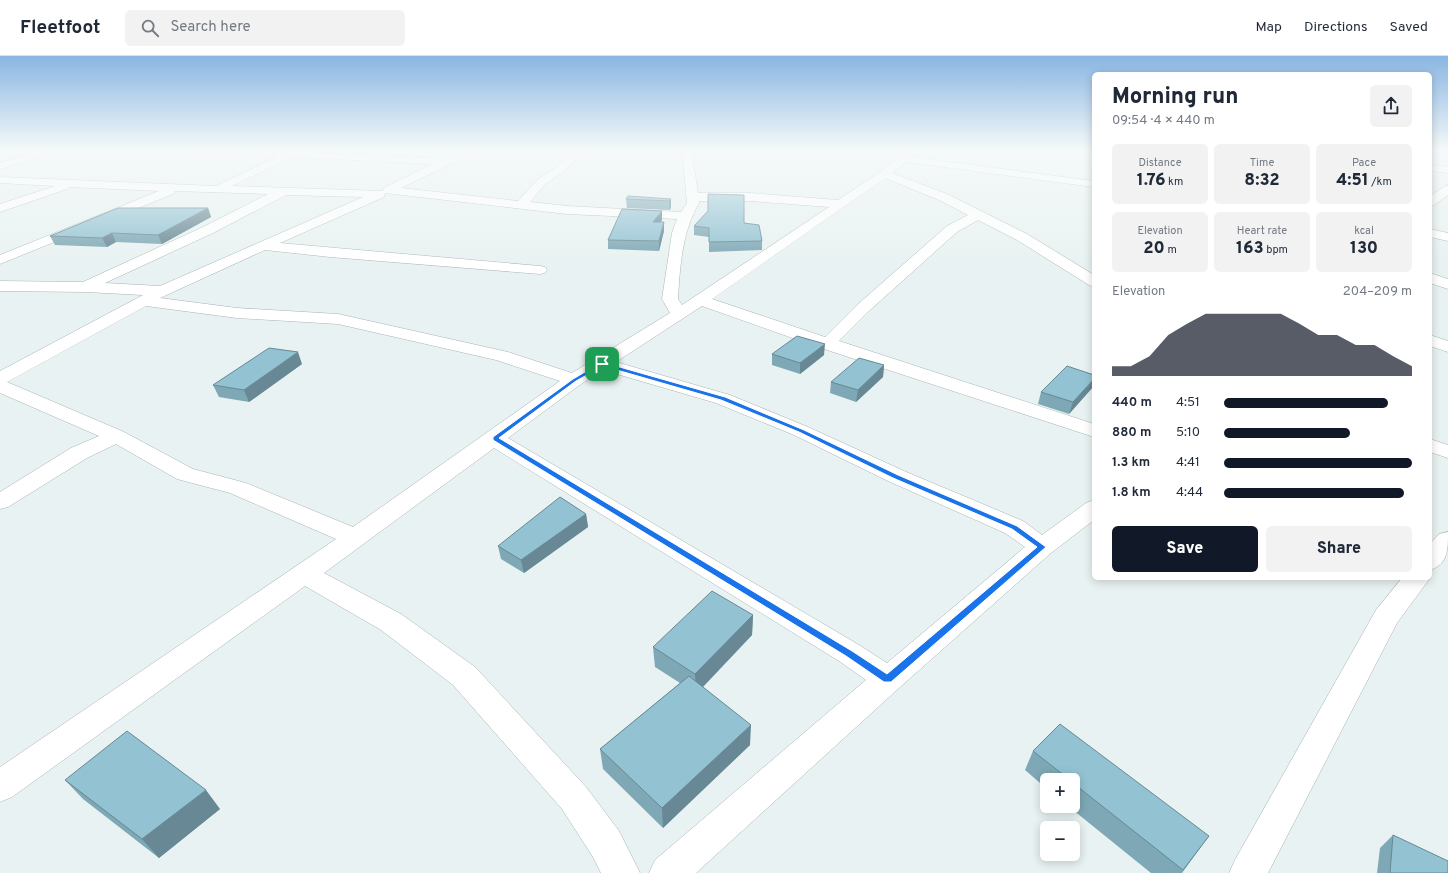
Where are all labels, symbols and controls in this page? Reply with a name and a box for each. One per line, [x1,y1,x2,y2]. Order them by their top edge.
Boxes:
search box [125,10,405,46]
text: Fleetfoot [20,16,101,40]
icon: search [139,17,161,39]
text: Search here [171,18,251,37]
text: Map [1256,19,1282,36]
text: Directions [1304,19,1368,36]
text: Saved [1390,19,1428,36]
text: Morning run [1112,84,1238,111]
button: share [1370,85,1412,127]
text: 09:54 · 4 × 440 m [1112,113,1215,129]
text: Distance [1138,156,1182,170]
text: Time [1250,156,1274,170]
text: Pace [1352,156,1376,170]
text: 1.76 [1137,170,1166,192]
text: 8:32 [1244,170,1280,192]
text: 4:51 [1336,170,1369,192]
text: km [1166,175,1183,189]
text: /km [1369,175,1392,189]
text: Elevation [1137,224,1183,238]
text: Heart rate [1237,224,1287,238]
text: kcal [1354,224,1374,238]
text: 20 [1143,238,1165,260]
text: 163 [1236,238,1264,260]
text: 130 [1350,238,1378,260]
text: m [1165,243,1177,257]
text: bpm [1264,243,1288,257]
text: Elevation [1112,284,1165,300]
text: 204–209 m [1343,284,1412,300]
pin [585,347,619,381]
icon: arrive [591,353,613,375]
text: 440 m [1112,395,1152,411]
text: 4:51 [1176,395,1200,411]
text: 880 m [1112,425,1151,441]
text: 5:10 [1176,425,1200,441]
text: 1.3 km [1112,455,1150,471]
text: 4:41 [1176,455,1200,471]
text: 1.8 km [1112,485,1151,501]
text: 4:44 [1176,485,1203,501]
button: Save [1112,526,1258,572]
button: Share [1266,526,1412,572]
map controls [1040,773,1080,861]
button: + [1040,773,1080,813]
button: − [1040,821,1080,861]

